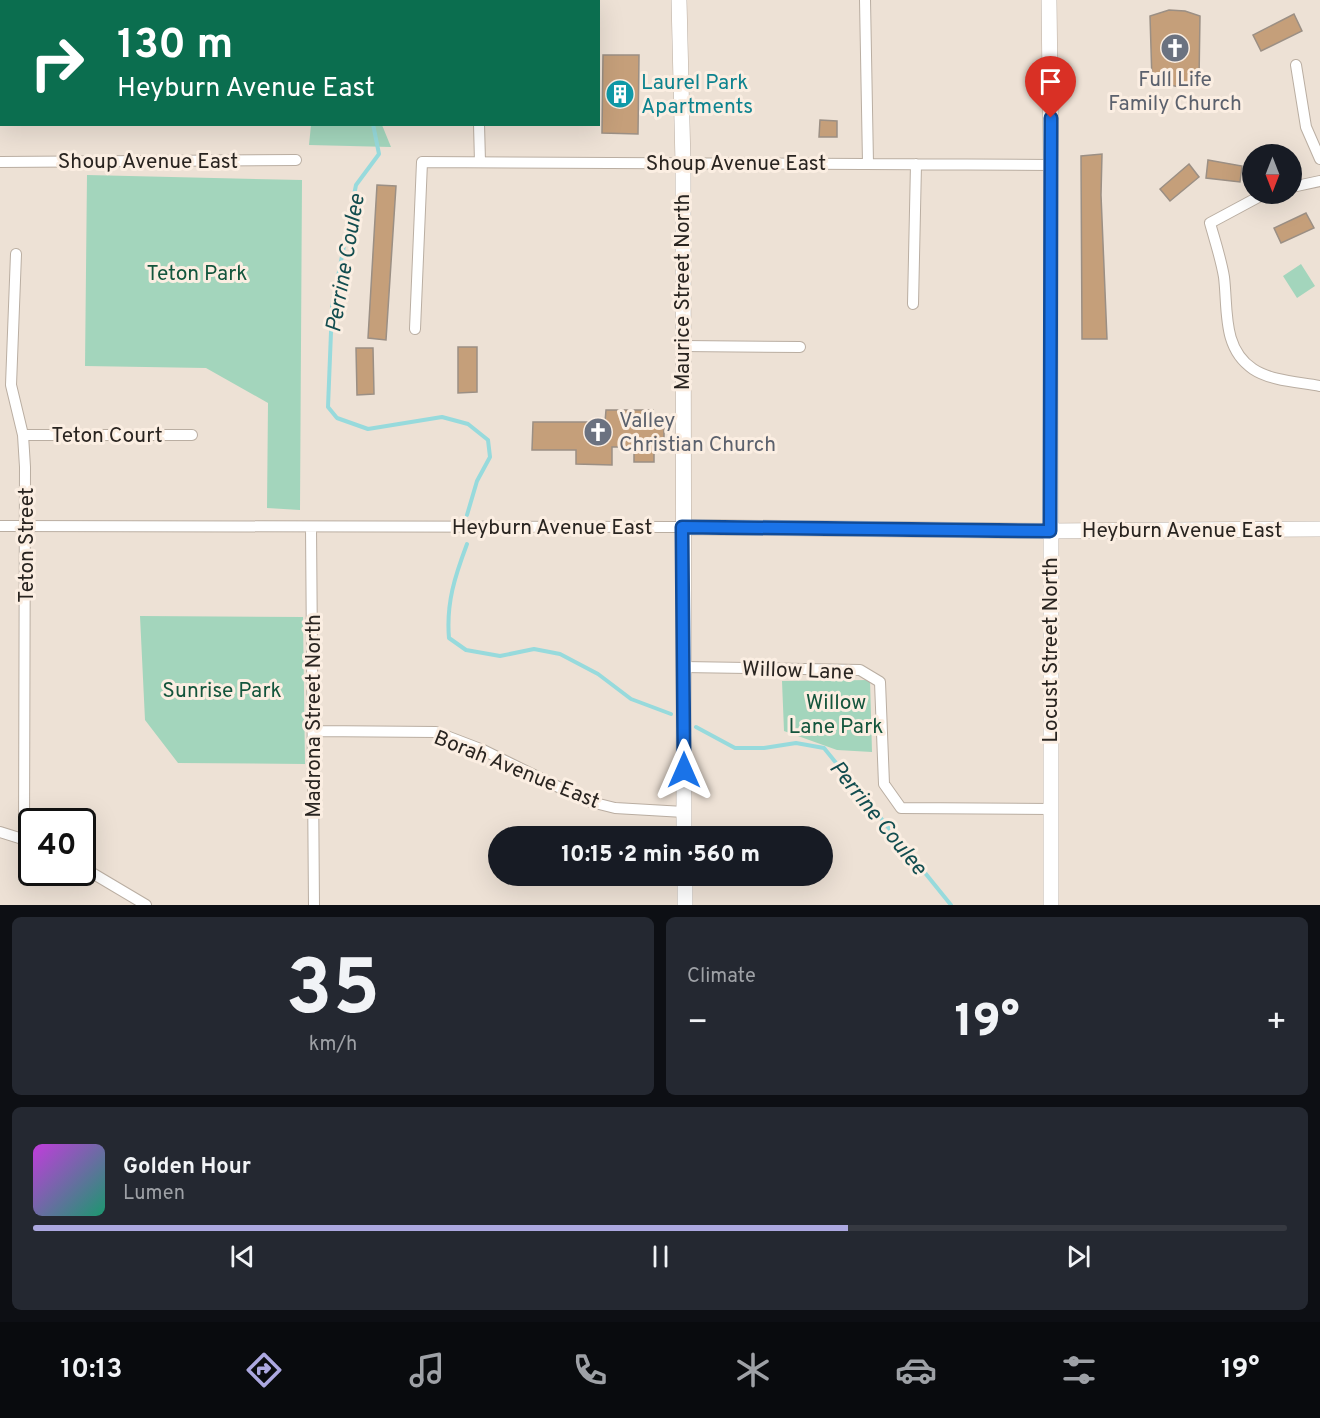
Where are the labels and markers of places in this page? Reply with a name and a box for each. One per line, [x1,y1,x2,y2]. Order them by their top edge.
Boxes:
church icon: Full Life Family Church [1159,32,1191,64]
pin [1025,56,1076,118]
place label: Full Life Family Church [1108,67,1242,118]
place label: Laurel Park Apartments [641,70,753,121]
building icon: Laurel Park Apartments [604,78,636,110]
place label: Valley Christian Church [619,408,776,459]
church icon: Valley Christian Church [582,416,614,448]

